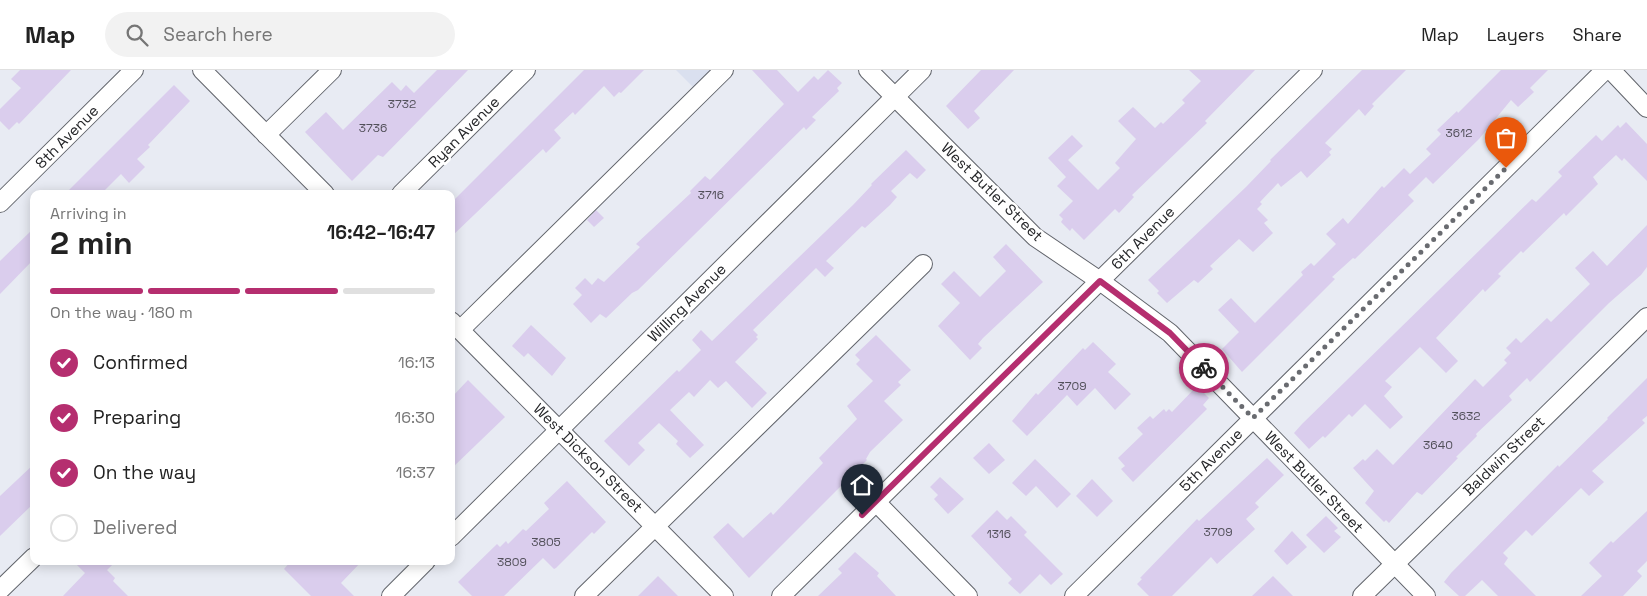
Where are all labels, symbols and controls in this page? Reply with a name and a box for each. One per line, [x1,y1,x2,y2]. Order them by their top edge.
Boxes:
search box [105,12,455,57]
text: Map [25,19,75,50]
icon: search [123,21,151,49]
text: Search here [163,22,273,47]
text: Map [1421,23,1459,46]
text: Layers [1487,23,1544,46]
text: Share [1572,23,1622,46]
street label: Ryan Avenue [424,92,503,171]
house number: 3732 [388,96,416,112]
street label: 8th Avenue [31,101,102,172]
pin [1485,117,1527,168]
house number: 3736 [359,120,387,136]
icon: bag [1492,124,1520,152]
house number: 3612 [1446,125,1472,141]
street label: West Butler Street [937,138,1047,245]
house number: 3716 [698,187,724,203]
street label: 6th Avenue [1107,202,1178,273]
text: Arriving in [50,203,127,224]
text: 16:42–16:47 [327,220,435,245]
text: 2 min [50,223,133,263]
street label: Willing Avenue [643,259,730,346]
text: On the way · 180 m [50,302,193,323]
courier [1179,343,1229,393]
icon: check [50,349,78,377]
text: Confirmed [93,350,188,375]
text: 16:13 [398,352,435,373]
icon: bike [1190,354,1218,382]
house number: 3709 [1058,378,1086,394]
street label: West Dickson Street [530,399,647,516]
icon: check [50,404,78,432]
text: Preparing [93,405,181,430]
text: 16:30 [395,407,435,428]
house number: 3632 [1451,408,1481,424]
street label: Baldwin Street [1459,412,1549,499]
street label: 5th Avenue [1175,424,1246,495]
street label: West Butler Street [1261,427,1368,537]
house number: 3640 [1423,437,1453,453]
icon: check [50,459,78,487]
text: On the way [93,460,196,485]
text: 16:37 [396,462,435,483]
pin [841,464,883,515]
icon: home [848,471,876,499]
text: Delivered [93,515,178,540]
house number: 3709 [1204,524,1232,540]
house number: 1316 [987,526,1011,542]
house number: 3805 [531,534,561,550]
house number: 3809 [497,554,527,570]

